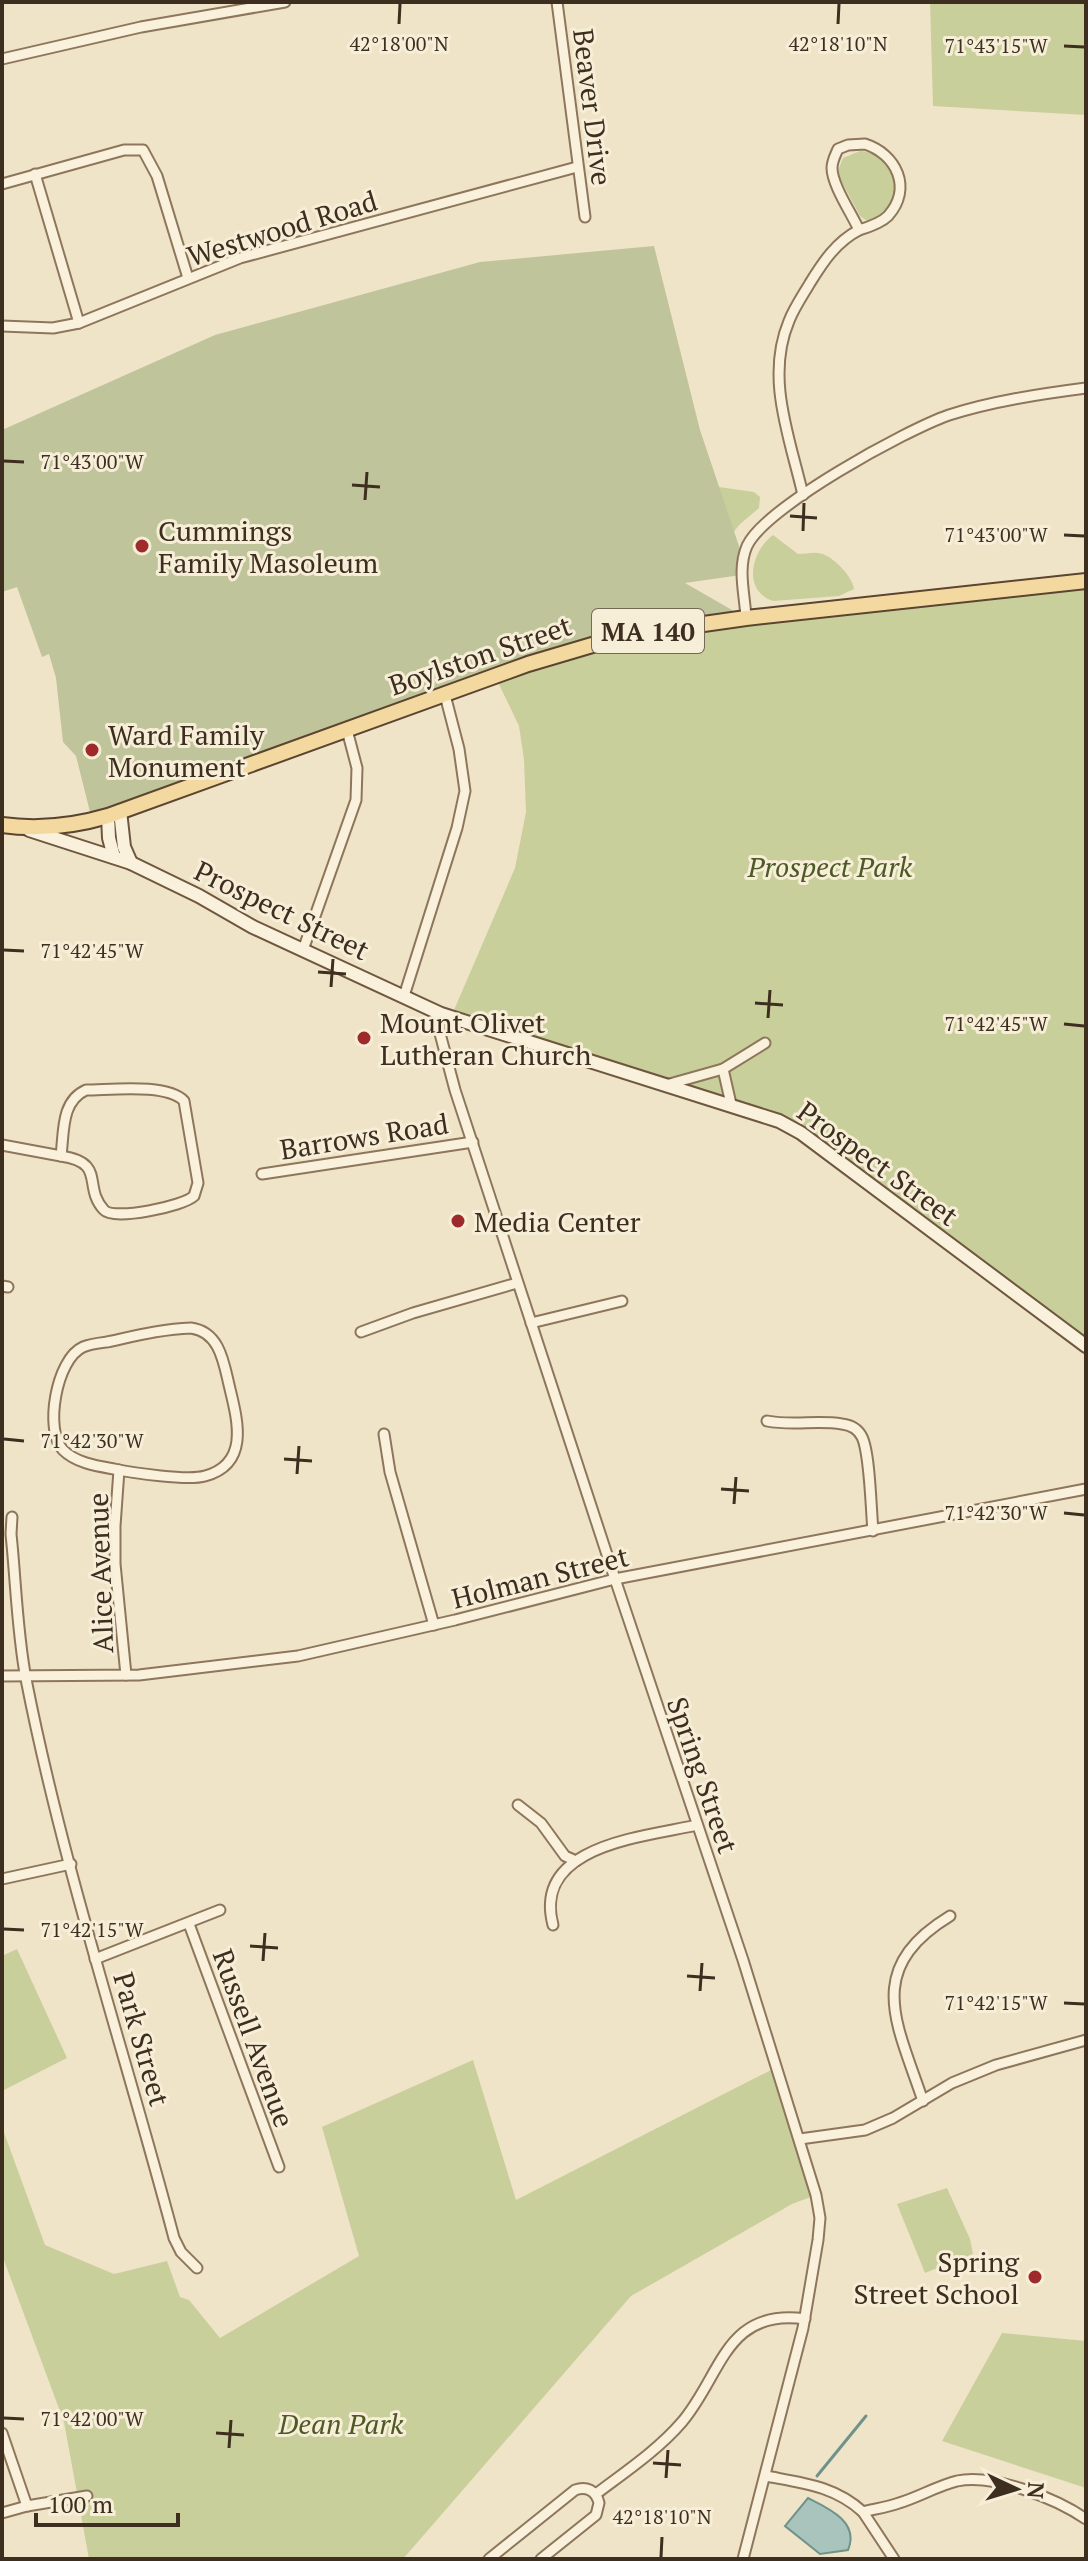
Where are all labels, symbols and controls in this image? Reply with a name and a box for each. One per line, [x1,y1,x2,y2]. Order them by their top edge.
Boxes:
street label: Beaver Drive [565,27,621,187]
text: 42°18'00"N [349,30,449,57]
text: 42°18'10"N [788,30,888,57]
text: 71°43'15"W [944,32,1048,59]
street label: Westwood Road [183,182,381,274]
text: 71°43'00"W [40,448,144,475]
place label: Cummings Family Masoleum [158,512,378,581]
text: 71°43'00"W [944,521,1048,548]
marker: Cummings Family Masoleum [133,537,151,555]
street label: Boylston Street [384,606,577,704]
road number: MA 140 [592,609,704,653]
place label: Ward Family Monument [108,716,265,785]
marker: Ward Family Monument [83,741,101,759]
park label: Prospect Park [747,848,913,885]
street label: Prospect Street [189,852,376,969]
text: 71°42'45"W [40,937,144,964]
place label: Mount Olivet Lutheran Church [380,1004,591,1073]
text: 71°42'45"W [944,1010,1048,1037]
marker: Mount Olivet Lutheran Church [355,1029,373,1047]
street label: Prospect Street [790,1092,966,1234]
street label: Barrows Road [277,1104,451,1168]
place label: Media Center [474,1203,641,1240]
marker: Media Center [449,1212,467,1230]
text: 71°42'30"W [40,1427,144,1454]
street label: Alice Avenue [79,1492,121,1654]
text: 71°42'30"W [944,1499,1048,1526]
street label: Holman Street [448,1537,633,1617]
street label: Spring Street [659,1692,747,1859]
text: 71°42'15"W [40,1916,144,1943]
street label: Russell Avenue [205,1944,303,2132]
street label: Park Street [105,1968,179,2111]
text: 71°42'15"W [944,1989,1048,2016]
place label: Spring Street School [854,2243,1020,2312]
marker: Spring Street School [1026,2268,1044,2286]
text: 71°42'00"W [40,2405,144,2432]
park label: Dean Park [278,2405,404,2442]
north arrow [976,2449,1056,2529]
scale bar [36,2477,178,2527]
text: N [1021,2481,1051,2500]
text: 100 m [48,2488,113,2520]
text: 42°18'10"N [612,2503,712,2530]

